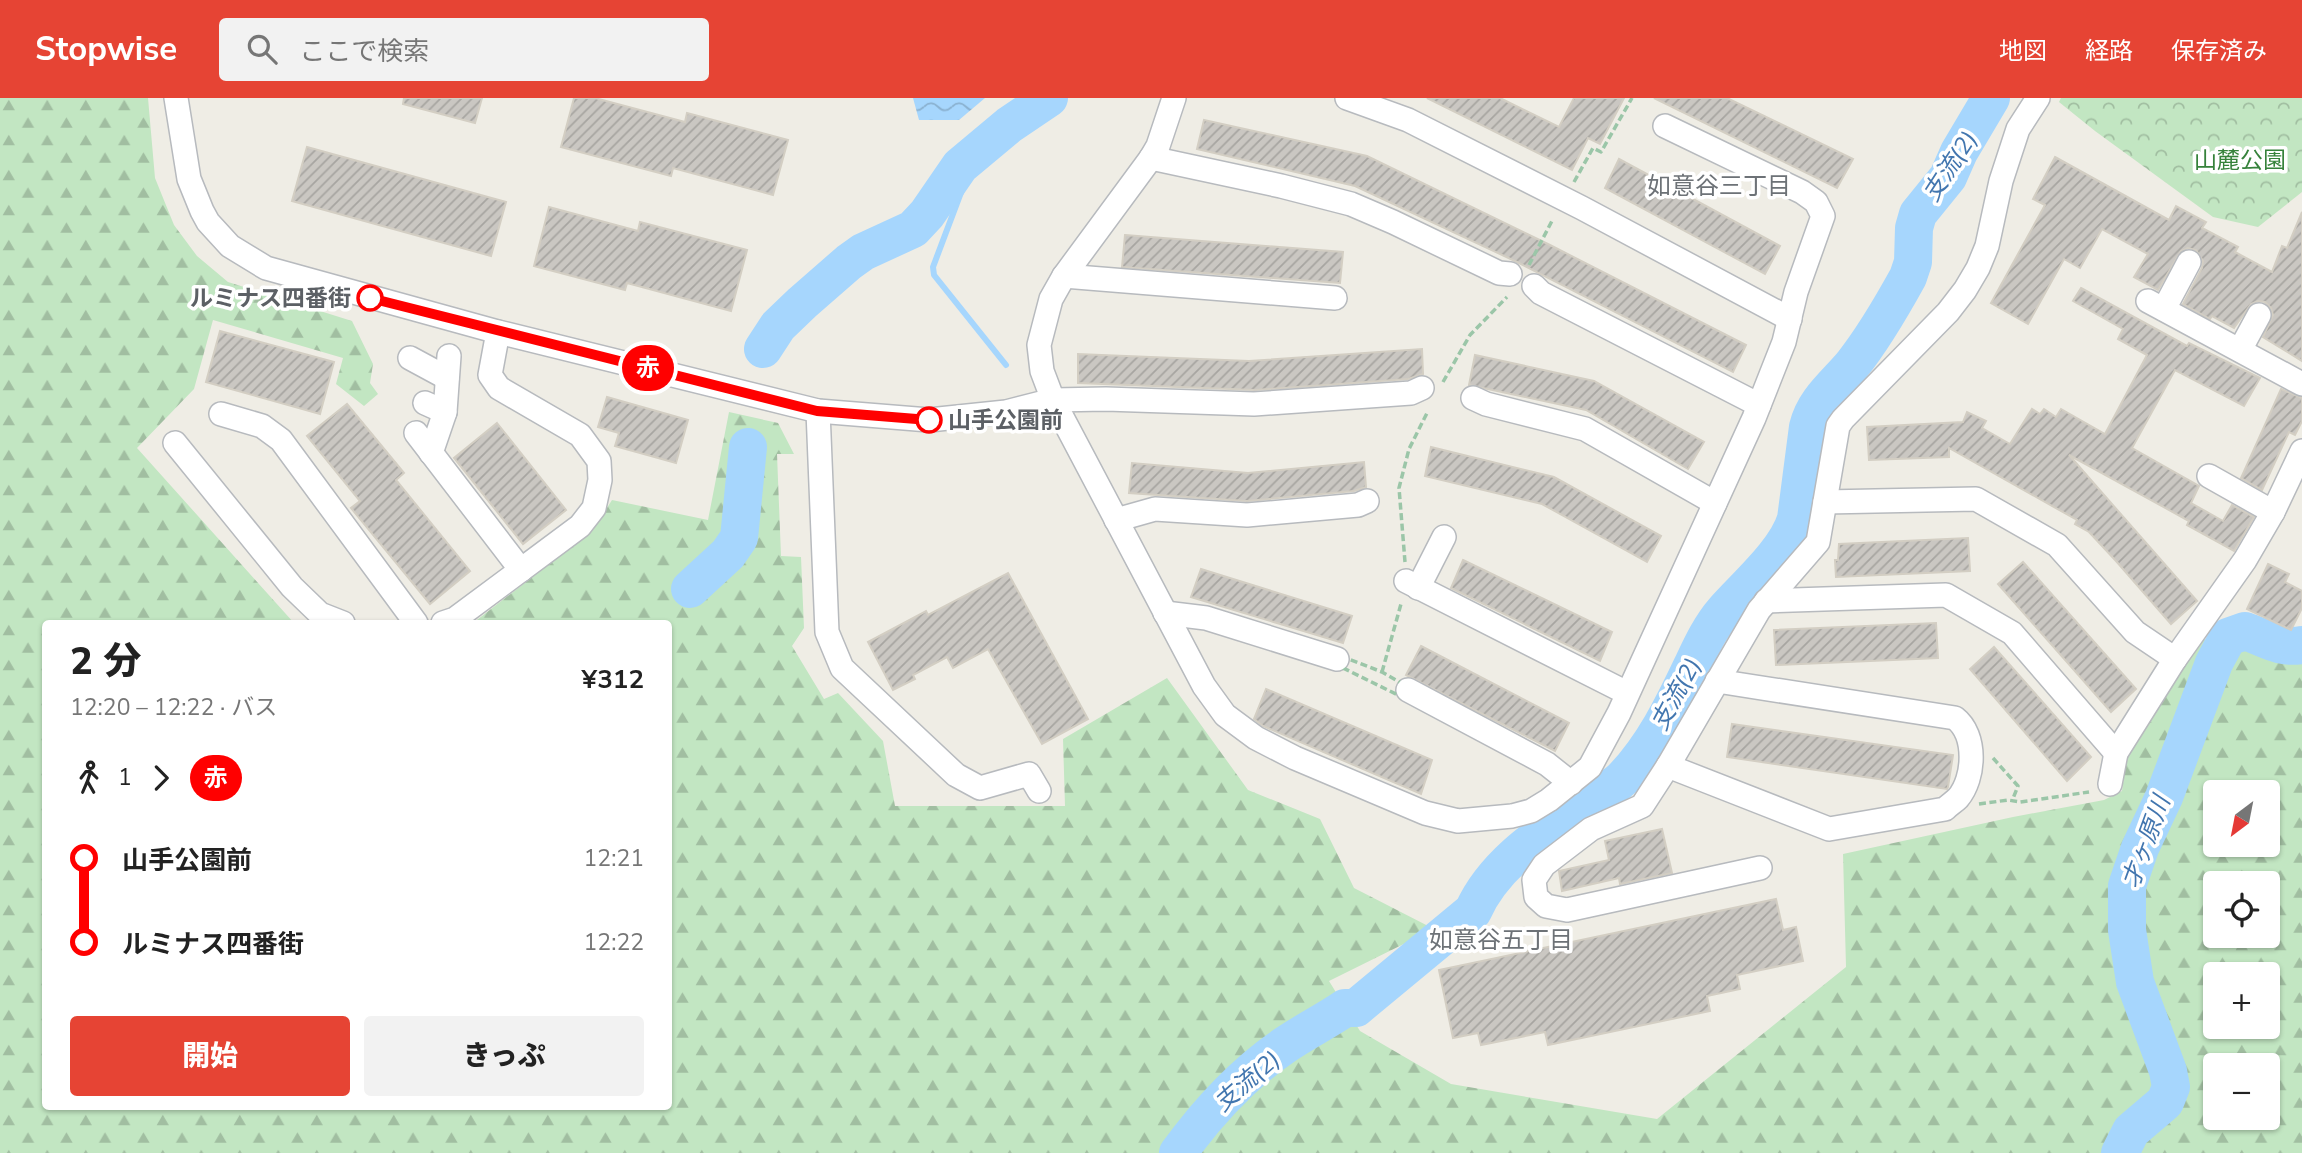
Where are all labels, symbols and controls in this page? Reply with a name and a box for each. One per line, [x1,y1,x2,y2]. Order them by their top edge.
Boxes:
search box [219,18,709,81]
text: Stopwise [35,27,177,72]
icon: search [243,30,281,68]
text: ここで検索 [299,34,429,69]
text: 地図 [1999,35,2047,67]
text: 経路 [2085,35,2133,67]
text: 保存済み [2171,35,2267,67]
water label: 支流(2) [1915,125,1985,207]
park label: 山麓公園 [2194,145,2286,176]
district label: 如意谷三丁目 [1647,170,1791,202]
place label: ルミナス四番街 [190,283,351,314]
marker: ルミナス四番街 [357,285,383,311]
line badge: 赤 [625,345,671,391]
text: 赤 [636,352,660,384]
place label: 山手公園前 [948,405,1063,436]
marker: 山手公園前 [916,407,942,433]
text: 2 分 [70,636,141,687]
water label: 支流(2) [1644,652,1708,736]
text: ¥312 [582,662,644,697]
text: 12:20 – 12:22 · バス [70,692,277,723]
icon: walk [70,759,108,797]
icon: forward [142,759,180,797]
text: 1 [118,762,132,793]
text: 赤 [204,762,228,794]
north arrow [2203,780,2280,858]
map controls [2203,780,2280,1130]
water label: 才ヶ原川 [2115,789,2178,893]
text: 山手公園前 [122,843,252,878]
text: 12:21 [584,843,644,874]
button: locate [2203,871,2280,948]
district label: 如意谷五丁目 [1429,924,1573,956]
text: ルミナス四番街 [122,927,304,962]
text: 12:22 [584,927,644,958]
button: + [2203,962,2280,1039]
button: 開始 [70,1016,350,1096]
button: きっぷ [364,1016,644,1096]
water label: 支流(2) [1207,1043,1287,1119]
button: − [2203,1053,2280,1130]

